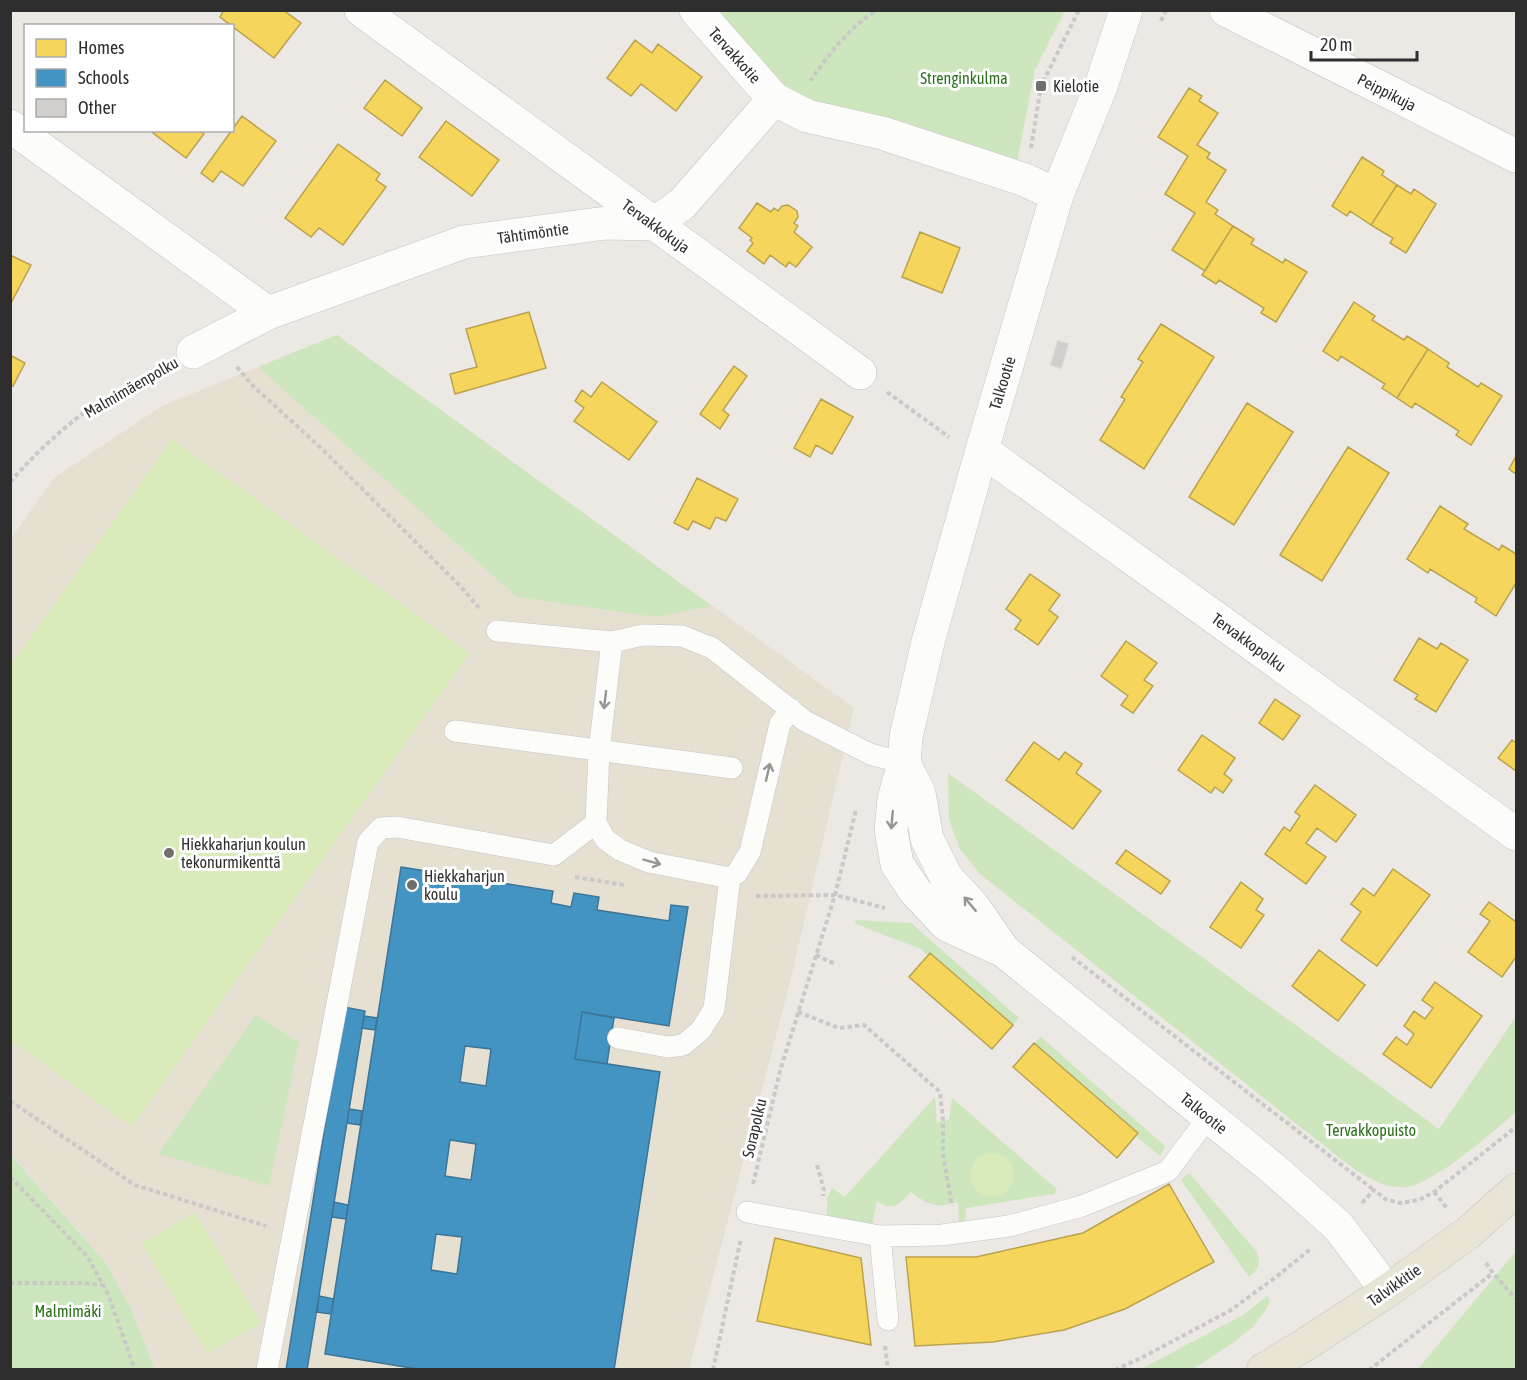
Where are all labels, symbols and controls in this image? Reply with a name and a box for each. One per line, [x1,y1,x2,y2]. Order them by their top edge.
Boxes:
street label: Tervakkotie [705,23,765,87]
legend [24,24,234,132]
scale bar [1311,24,1418,62]
text: 20 m [1320,34,1352,55]
text: Homes [78,37,124,58]
text: Schools [78,67,129,88]
park label: Strenginkulma [920,69,1008,88]
street label: Peippikuja [1354,70,1419,115]
place label: Kielotie [1053,77,1099,95]
marker: Kielotie [1034,79,1048,93]
text: Other [78,97,117,118]
street label: Tervakkokuja [618,195,693,257]
street label: Tähtimöntie [496,219,570,247]
street label: Malmimäenpolku [81,353,182,422]
street label: Talkootie [985,354,1019,412]
street label: Tervakkopolku [1208,609,1290,676]
one-way arrow [600,689,611,709]
one-way arrow [763,762,775,781]
one-way arrow [886,810,897,830]
place label: Hiekkaharjun koulun tekonurmikenttä [181,835,306,871]
marker: Hiekkaharjun koulun tekonurmikenttä [162,846,176,860]
one-way arrow [643,857,662,868]
place label: Hiekkaharjun koulu [424,867,505,903]
marker: Hiekkaharjun koulu [405,878,419,892]
one-way arrow [963,897,977,912]
street label: Talkootie [1177,1089,1231,1137]
street label: Sorapolku [738,1097,771,1160]
park label: Tervakkopuisto [1326,1121,1416,1140]
street label: Talvikkitie [1364,1260,1424,1310]
park label: Malmimäki [35,1302,101,1320]

